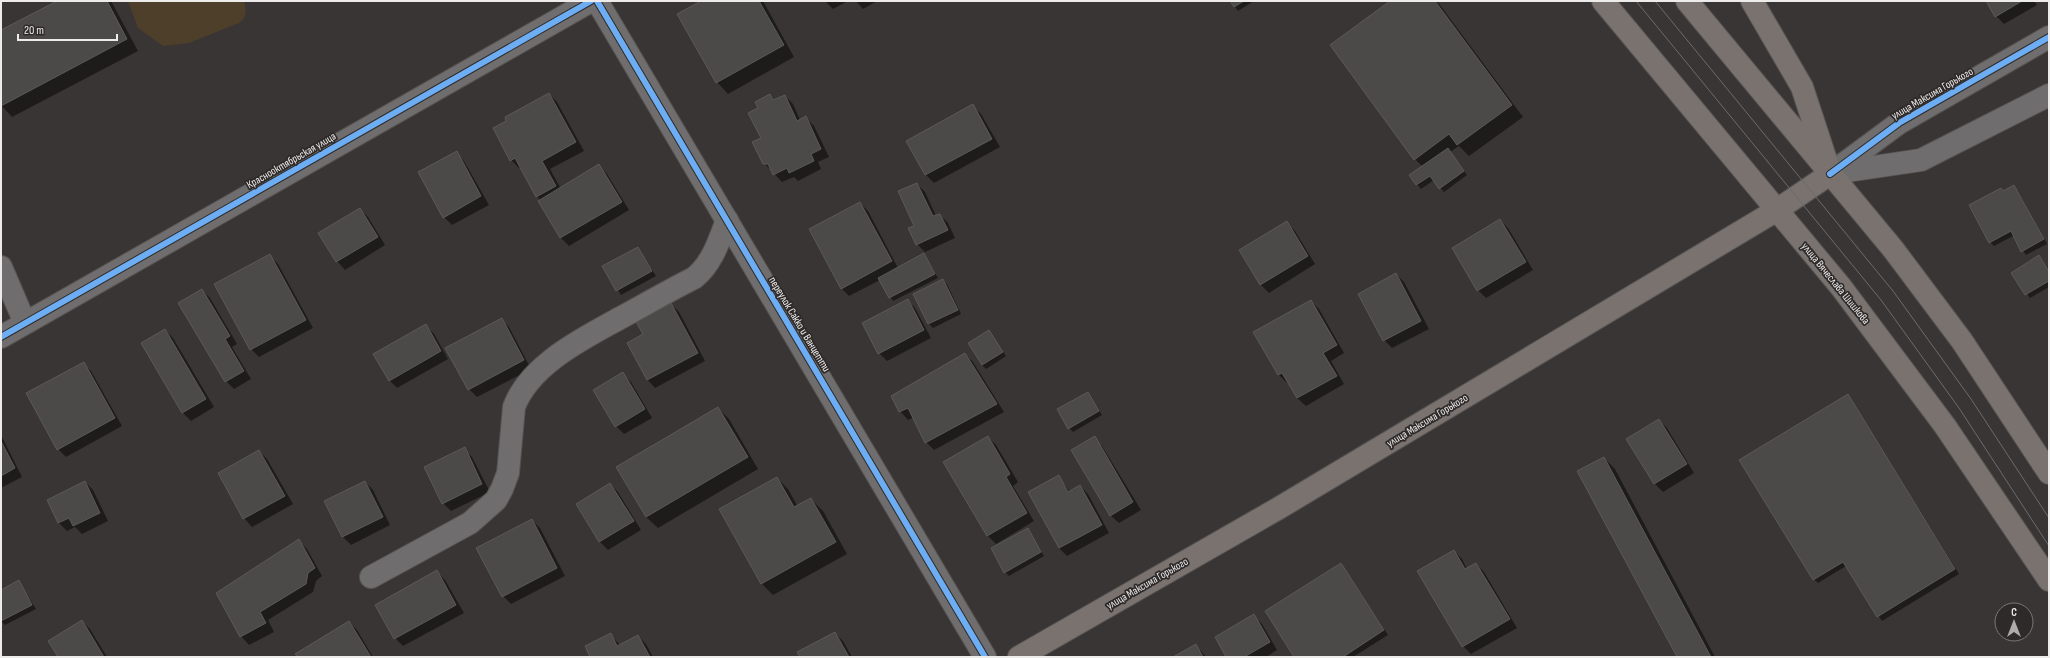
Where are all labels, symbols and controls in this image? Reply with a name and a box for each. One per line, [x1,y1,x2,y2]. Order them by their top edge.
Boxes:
scale bar [18,16,117,42]
text: 20 m [24,23,44,38]
street label: улица Максима Горького [1889,65,1976,122]
street label: Краснооктябрьская улица [244,130,338,191]
street label: улица Вячеслава Шишкова [1799,240,1872,327]
street label: переулок Сакко и Ванцетти [766,274,833,374]
street label: улица Максима Горького [1384,391,1471,450]
street label: улица Максима Горького [1104,555,1191,612]
north arrow [1994,602,2034,642]
text: С [2011,606,2017,619]

